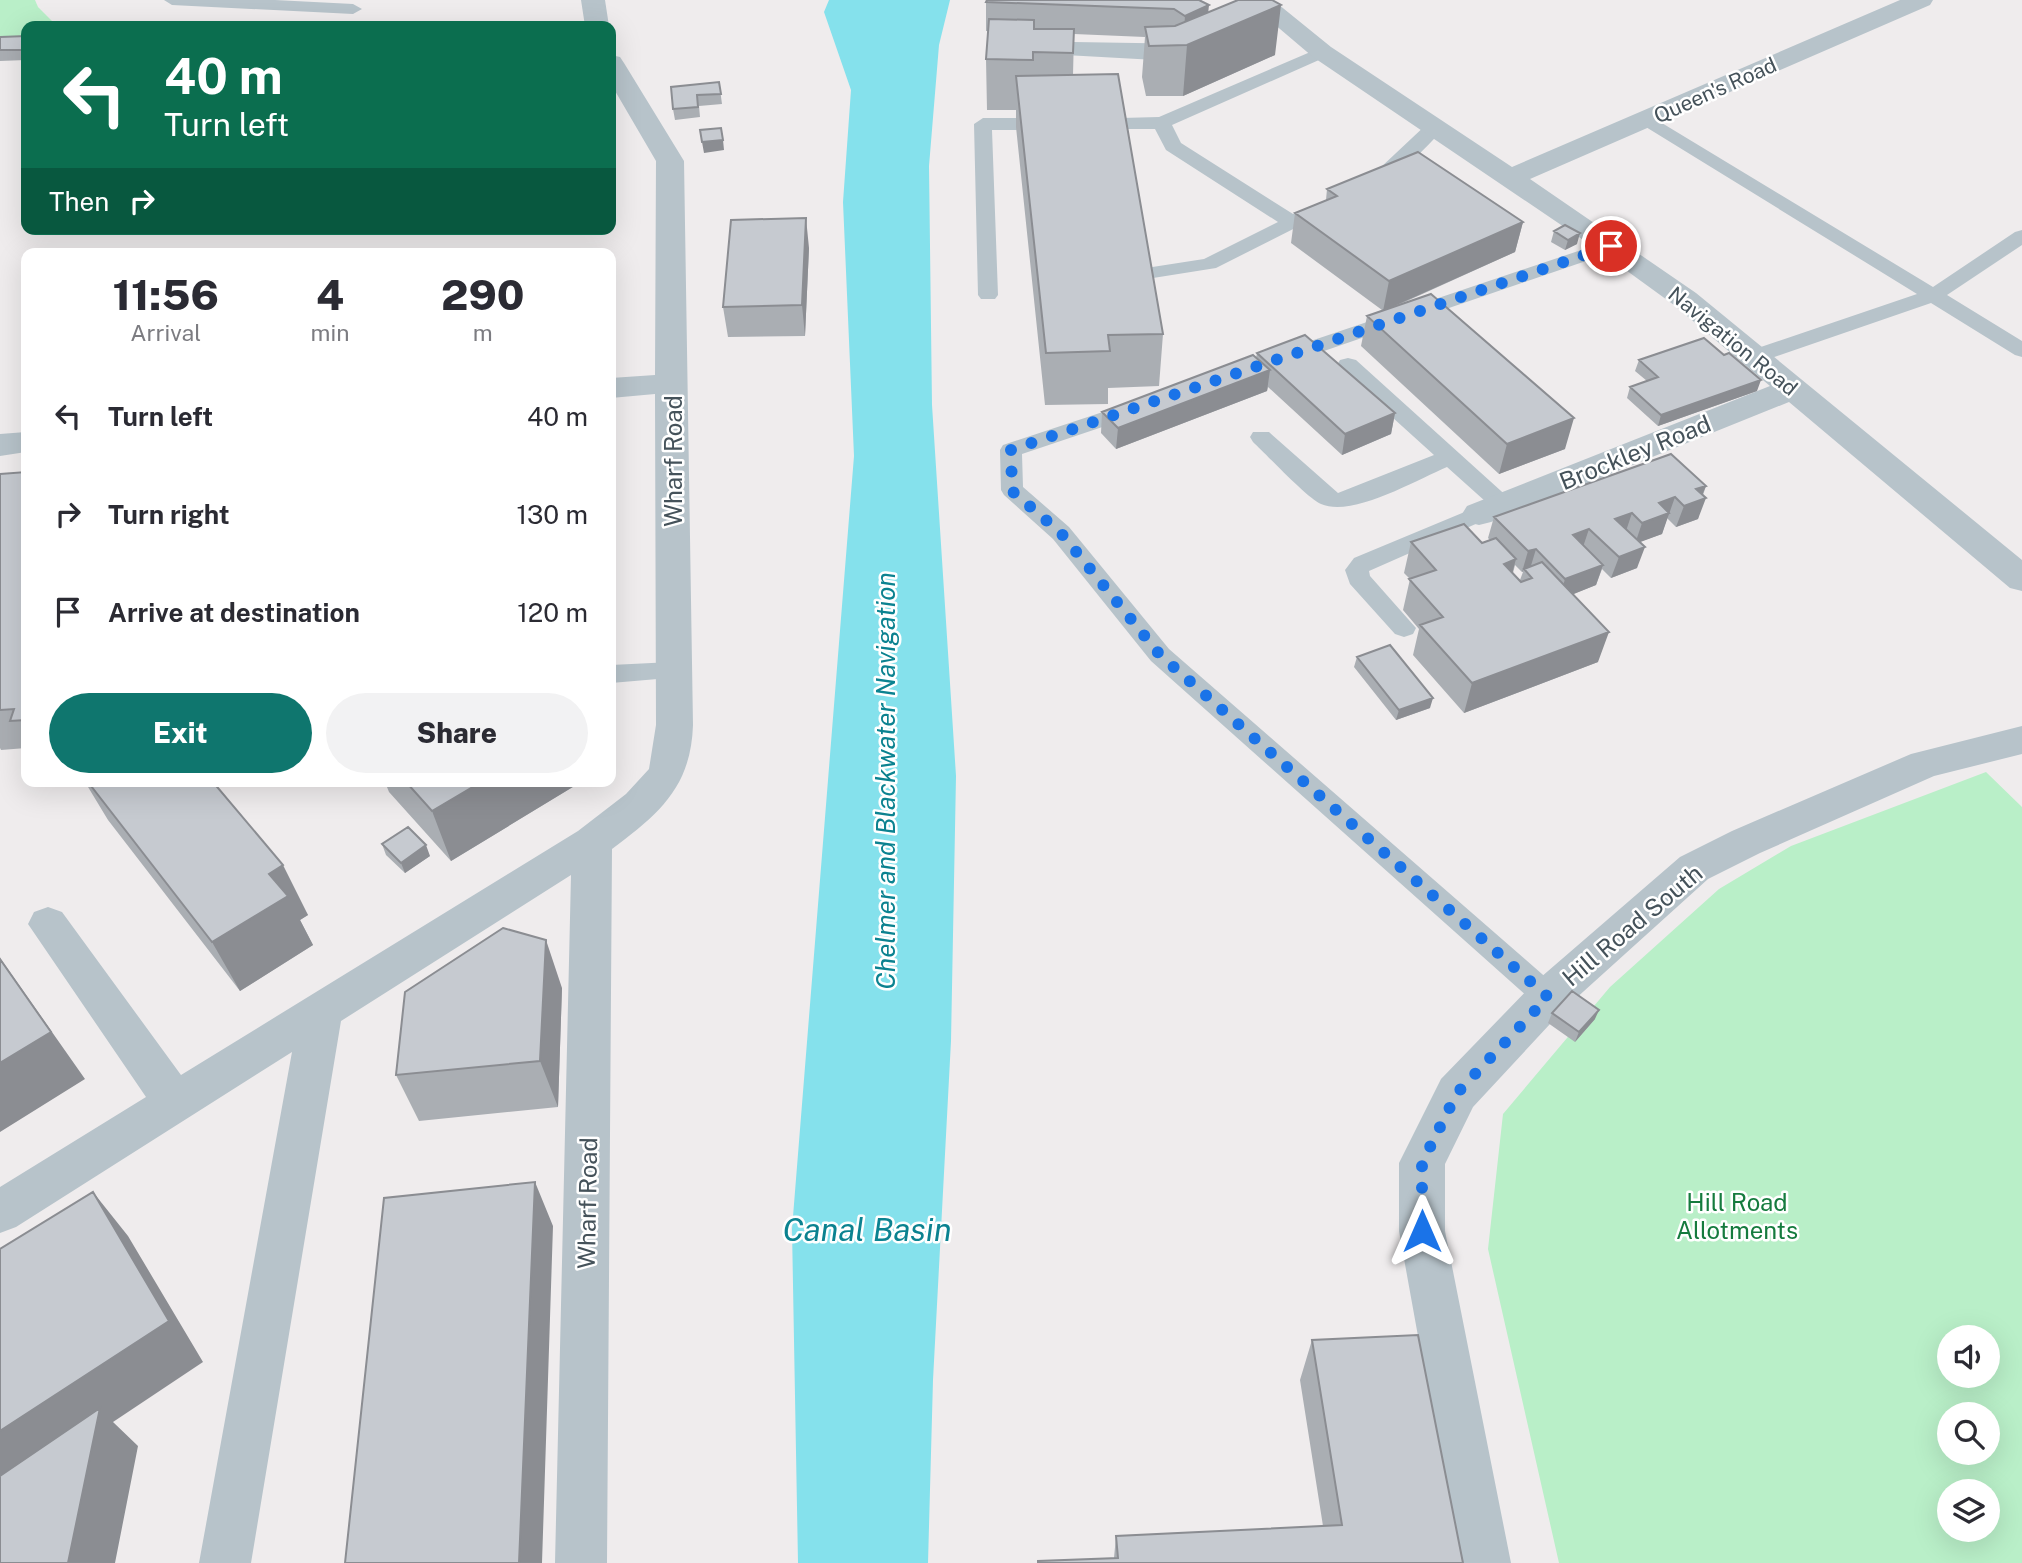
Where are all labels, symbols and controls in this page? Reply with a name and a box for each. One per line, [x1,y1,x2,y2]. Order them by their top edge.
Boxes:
text: 40 m [164,47,283,105]
icon: left [49,49,140,140]
street label: Queen's Road [1650,52,1780,128]
text: Turn left [164,106,289,143]
icon: right [123,182,161,220]
text: Then [49,186,109,217]
pin [1581,216,1641,276]
icon: arrive [1592,227,1630,265]
text: 11:56 [113,270,219,319]
text: 4 [316,270,344,319]
text: 290 [441,270,524,319]
street label: Navigation Road [1663,281,1803,401]
text: Arrival [130,319,201,346]
text: min [311,319,350,346]
text: m [473,319,493,346]
street label: Wharf Road [659,395,687,527]
icon: left [49,397,87,435]
text: Turn left [108,401,213,432]
text: 40 m [527,401,588,432]
street label: Brockley Road [1555,409,1715,495]
icon: right [49,495,87,533]
text: Turn right [108,499,230,530]
text: 130 m [516,499,588,530]
water label: Chelmer and Blackwater Navigation [870,572,901,990]
icon: arrive [49,593,87,631]
text: Arrive at destination [108,597,360,628]
text: 120 m [517,597,588,628]
button: Exit [49,693,312,773]
button: Share [326,693,588,773]
street label: Hill Road South [1556,858,1708,992]
street label: Wharf Road [572,1137,602,1269]
park label: Hill Road Allotments [1676,1188,1798,1244]
position arrow [1385,1194,1459,1268]
water label: Canal Basin [782,1211,952,1248]
map controls [1937,1325,2000,1542]
button: sound [1937,1325,2000,1388]
button: search [1937,1402,2000,1465]
button: layers [1937,1479,2000,1542]

